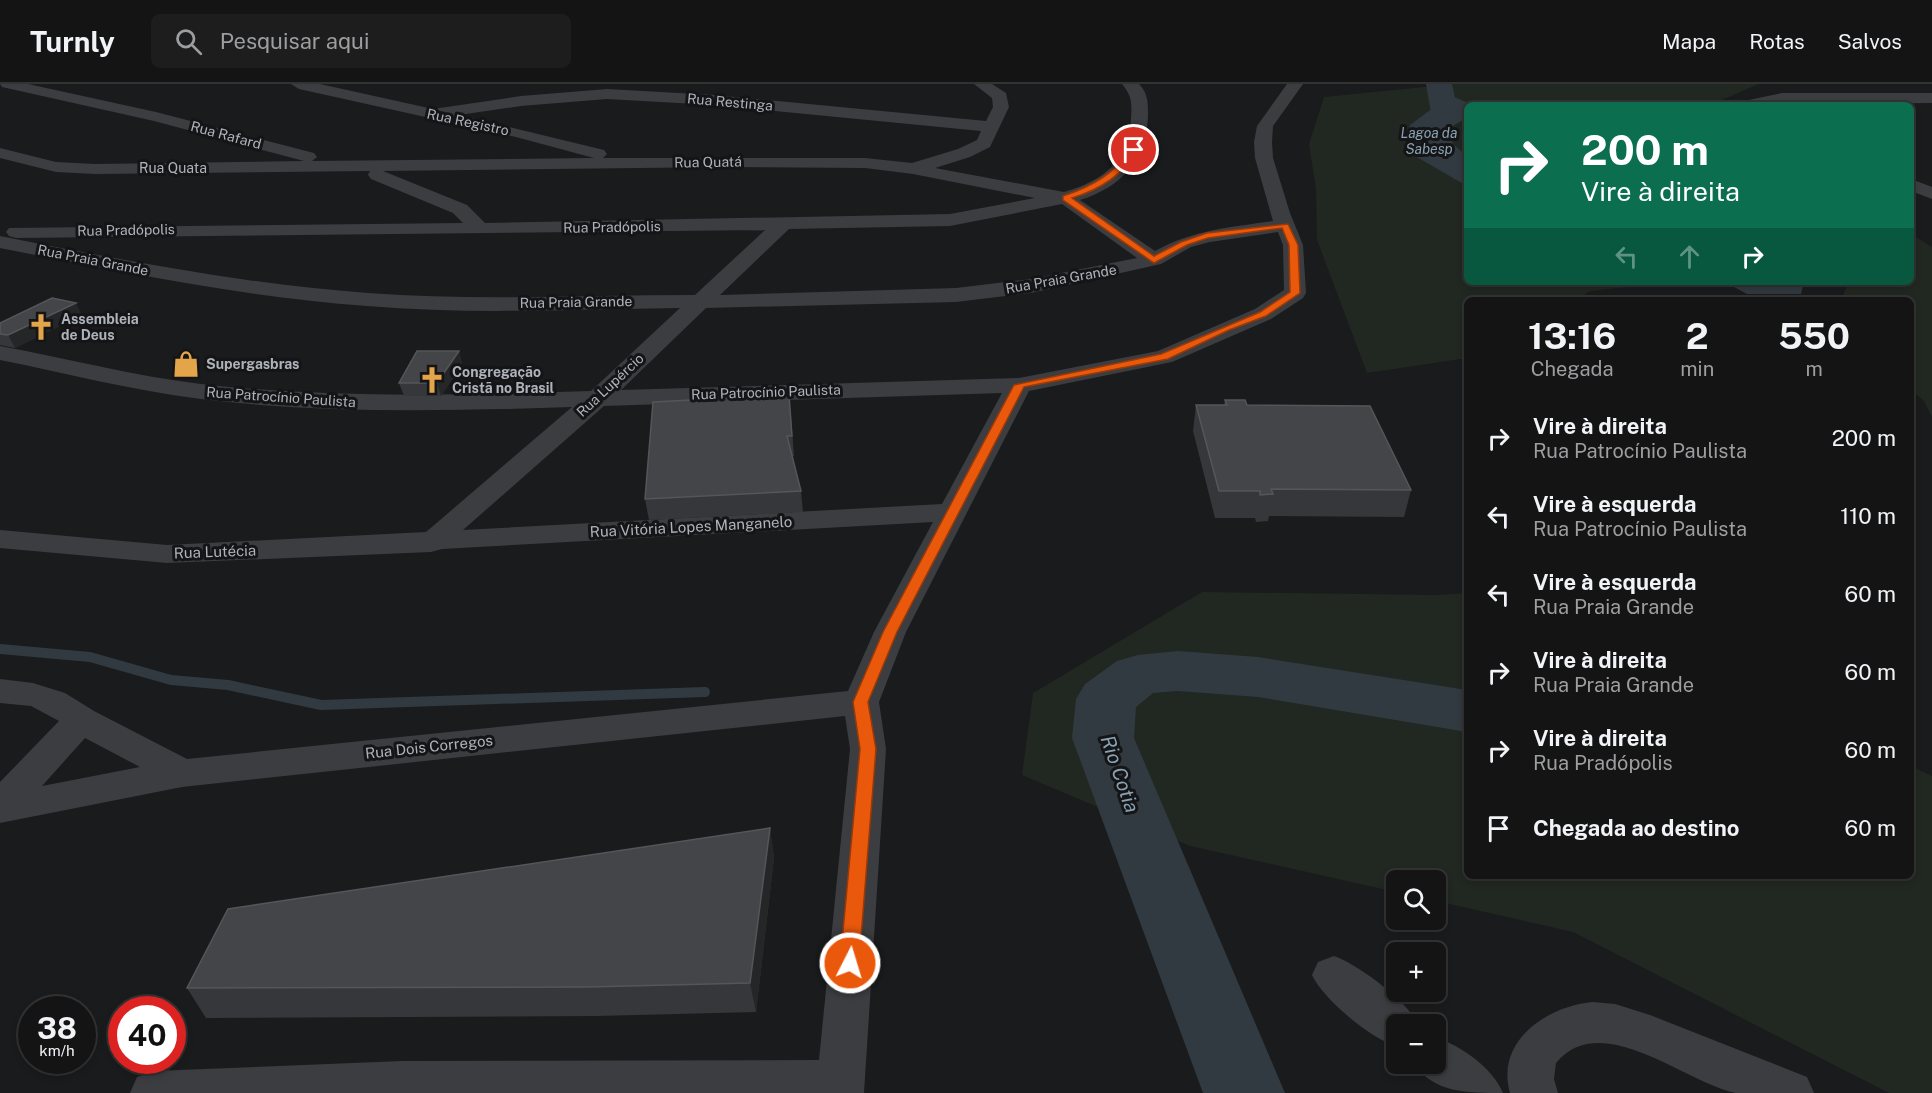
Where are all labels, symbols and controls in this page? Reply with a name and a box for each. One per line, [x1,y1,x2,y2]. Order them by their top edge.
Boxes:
search box [151,14,571,68]
text: Turnly [30,25,115,58]
icon: search [172,25,205,58]
text: Pesquisar aqui [220,28,369,54]
text: Mapa [1662,29,1716,54]
text: Rotas [1749,29,1805,54]
text: Salvos [1838,29,1902,54]
street label: Rua Restinga [686,90,774,114]
street label: Rua Registro [425,105,511,139]
street label: Rua Rafard [189,118,263,152]
pin [1108,124,1159,175]
water label: Lagoa da Sabesp [1401,125,1457,157]
text: 200 m [1581,125,1709,174]
icon: right [1482,126,1560,204]
icon: arrive [1117,133,1150,166]
street label: Rua Quatá [674,153,742,171]
street label: Rua Quata [139,160,207,176]
text: Vire à direita [1581,175,1740,207]
street label: Rua Pradópolis [563,218,661,236]
street label: Rua Pradópolis [77,221,175,239]
icon: left [1610,240,1643,273]
icon: ahead [1673,240,1706,273]
icon: right [1736,240,1769,273]
street label: Rua Praia Grande [36,241,150,279]
street label: Rua Praia Grande [1004,261,1118,297]
street label: Rua Praia Grande [520,293,633,311]
place label: Assembleia de Deus [61,311,139,343]
church icon: Assembleia de Deus [26,312,56,342]
text: 13:16 [1528,315,1616,357]
text: 2 [1686,315,1709,357]
text: 550 [1778,315,1850,357]
shop icon: Supergasbras [171,349,201,379]
street label: Rua Lupércio [573,350,647,420]
place label: Supergasbras [206,356,300,372]
text: Chegada [1531,357,1614,381]
text: min [1680,357,1714,381]
text: m [1805,357,1823,381]
place label: Congregação Cristã no Brasil [452,364,554,396]
church icon: Congregação Cristã no Brasil [417,365,447,395]
street label: Rua Patrocínio Paulista [691,381,841,403]
street label: Rua Patrocínio Paulista [206,384,356,410]
text: Vire à direita [1533,413,1667,439]
icon: right [1482,422,1515,455]
text: 200 m [1832,425,1896,451]
text: Rua Patrocínio Paulista [1533,439,1747,463]
text: Vire à esquerda [1533,491,1697,517]
icon: left [1482,500,1515,533]
text: 110 m [1840,503,1896,529]
street label: Rua Vitória Lopes Manganelo [589,513,793,540]
text: Rua Patrocínio Paulista [1533,517,1747,541]
street label: Rua Lutécia [174,542,256,561]
text: Vire à esquerda [1533,569,1697,595]
icon: left [1482,578,1515,611]
text: 60 m [1845,581,1896,607]
text: Rua Praia Grande [1533,595,1694,619]
text: Vire à direita [1533,647,1667,673]
icon: right [1482,656,1515,689]
text: 60 m [1845,659,1896,685]
text: Rua Praia Grande [1533,673,1694,697]
text: Vire à direita [1533,725,1667,751]
street label: Rua Dois Corregos [364,731,494,762]
water label: Rio Cotia [1096,732,1144,816]
icon: right [1482,734,1515,767]
text: 60 m [1845,737,1896,763]
text: Rua Pradópolis [1533,751,1673,775]
icon: arrive [1482,812,1515,845]
text: Chegada ao destino [1533,815,1739,841]
text: 60 m [1845,815,1896,841]
map controls [1386,870,1446,1074]
button: search [1386,870,1446,930]
position arrow [818,931,882,995]
button: + [1386,942,1446,1002]
speed limit sign: 40 [108,996,186,1074]
text: 38 [37,1010,77,1046]
button: − [1386,1014,1446,1074]
text: km/h [39,1042,75,1059]

